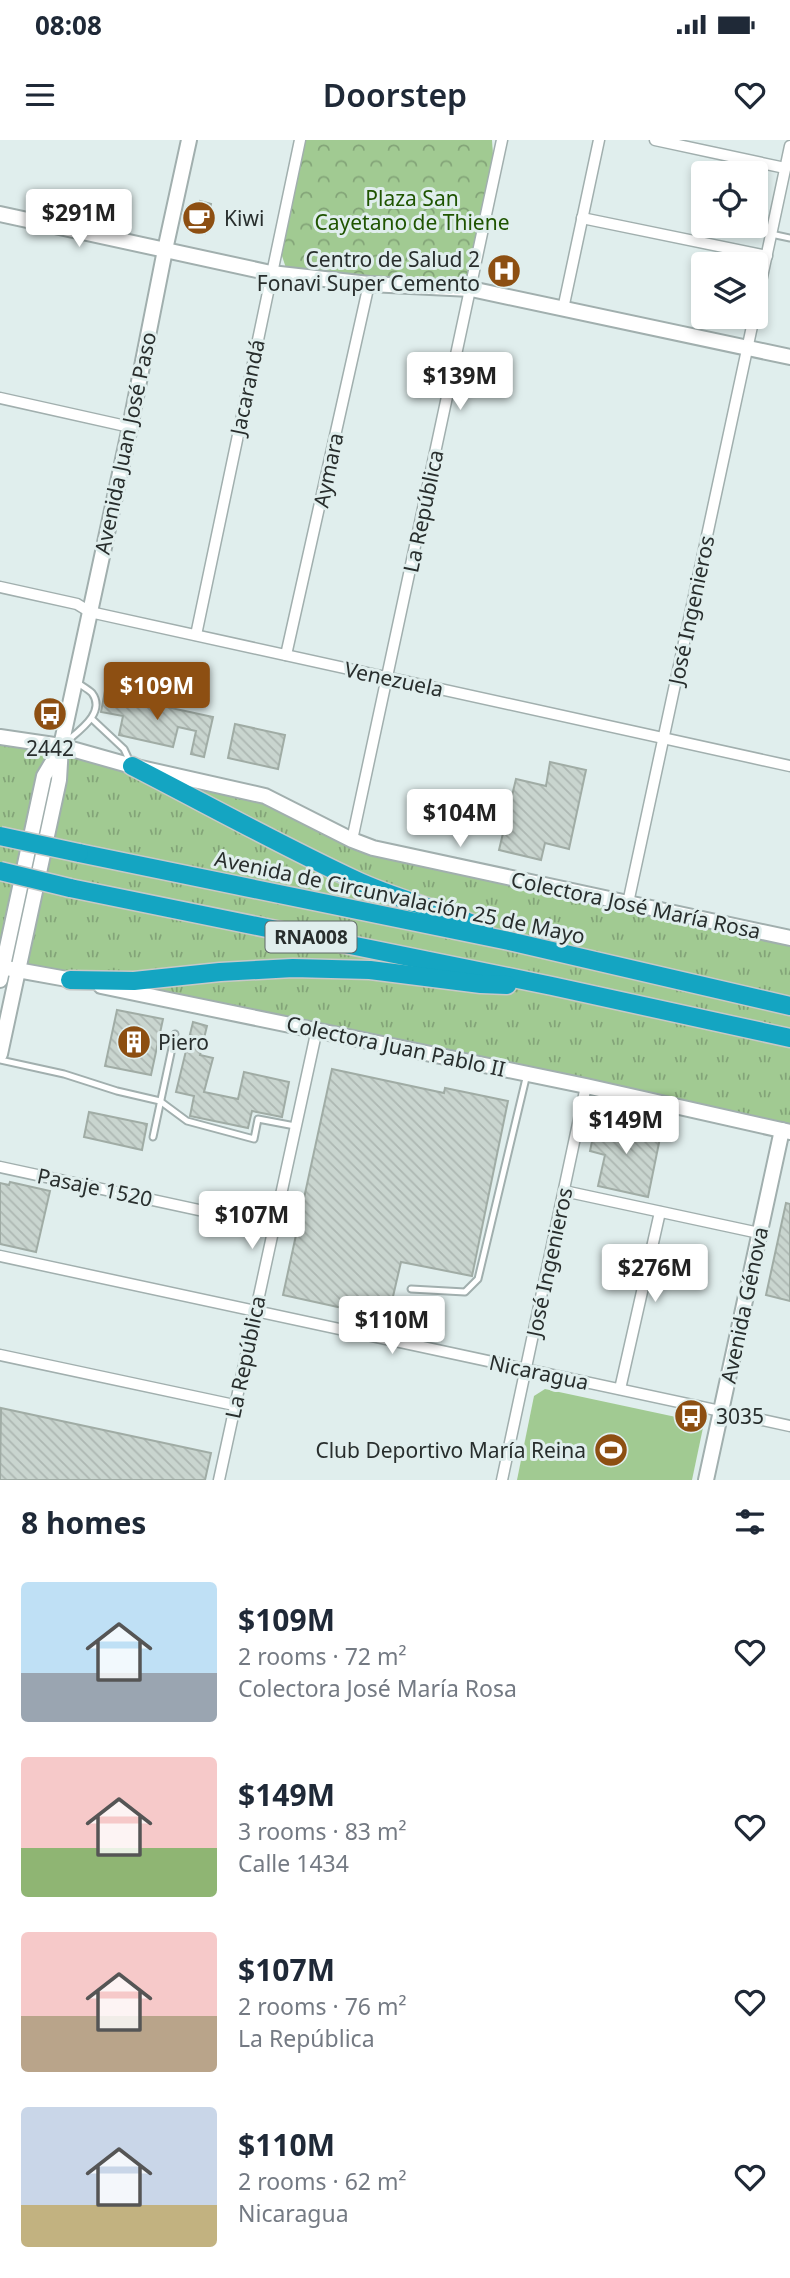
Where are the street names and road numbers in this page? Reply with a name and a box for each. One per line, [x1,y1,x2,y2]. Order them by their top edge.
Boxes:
street label: Avenida Juan José Paso [88,329,162,557]
street label: Jacarandá [223,337,271,439]
street label: Aymara [306,430,350,510]
street label: La República [396,447,450,575]
street label: José Ingenieros [661,533,720,689]
street label: Venezuela [342,655,446,703]
street label: Avenida de Circunvalación 25 de Mayo [212,844,588,950]
street label: Colectora José María Rosa [509,865,763,945]
road number: RNA008 [266,922,356,952]
street label: Colectora Juan Pablo II [284,1009,508,1083]
street label: Pasaje 1520 [35,1161,155,1213]
street label: José Ingenieros [519,1185,578,1341]
street label: Avenida Génova [714,1224,774,1386]
street label: La República [218,1293,272,1421]
street label: Nicaragua [487,1348,591,1396]

